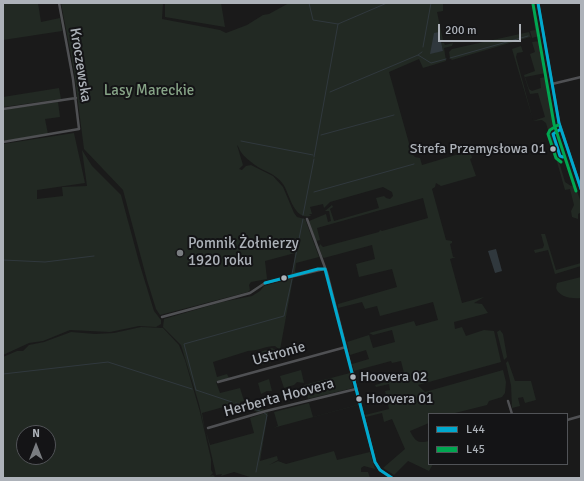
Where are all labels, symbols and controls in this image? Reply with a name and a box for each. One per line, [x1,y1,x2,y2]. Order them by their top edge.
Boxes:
scale bar [440,16,523,42]
text: 200 m [445,23,477,38]
street label: Kroczewska [65,26,95,104]
park label: Lasy Mareckie [104,82,194,100]
place label: Strefa Przemysłowa 01 [410,141,546,157]
marker: Strefa Przemysłowa 01 [548,144,558,154]
place label: Pomnik Żołnierzy 1920 roku [188,235,299,270]
marker: Pomnik Żołnierzy 1920 roku [175,248,185,258]
unlabelled marker [279,273,289,283]
street label: Ustronie [250,338,308,370]
place label: Hoovera 02 [360,369,427,385]
marker: Hoovera 02 [348,372,358,382]
street label: Herberta Hoovera [222,375,336,421]
place label: Hoovera 01 [366,391,433,407]
marker: Hoovera 01 [354,394,364,404]
legend [428,413,568,465]
text: L44 [466,422,485,437]
north arrow [16,425,56,465]
text: N [32,427,40,440]
text: L45 [466,442,485,457]

